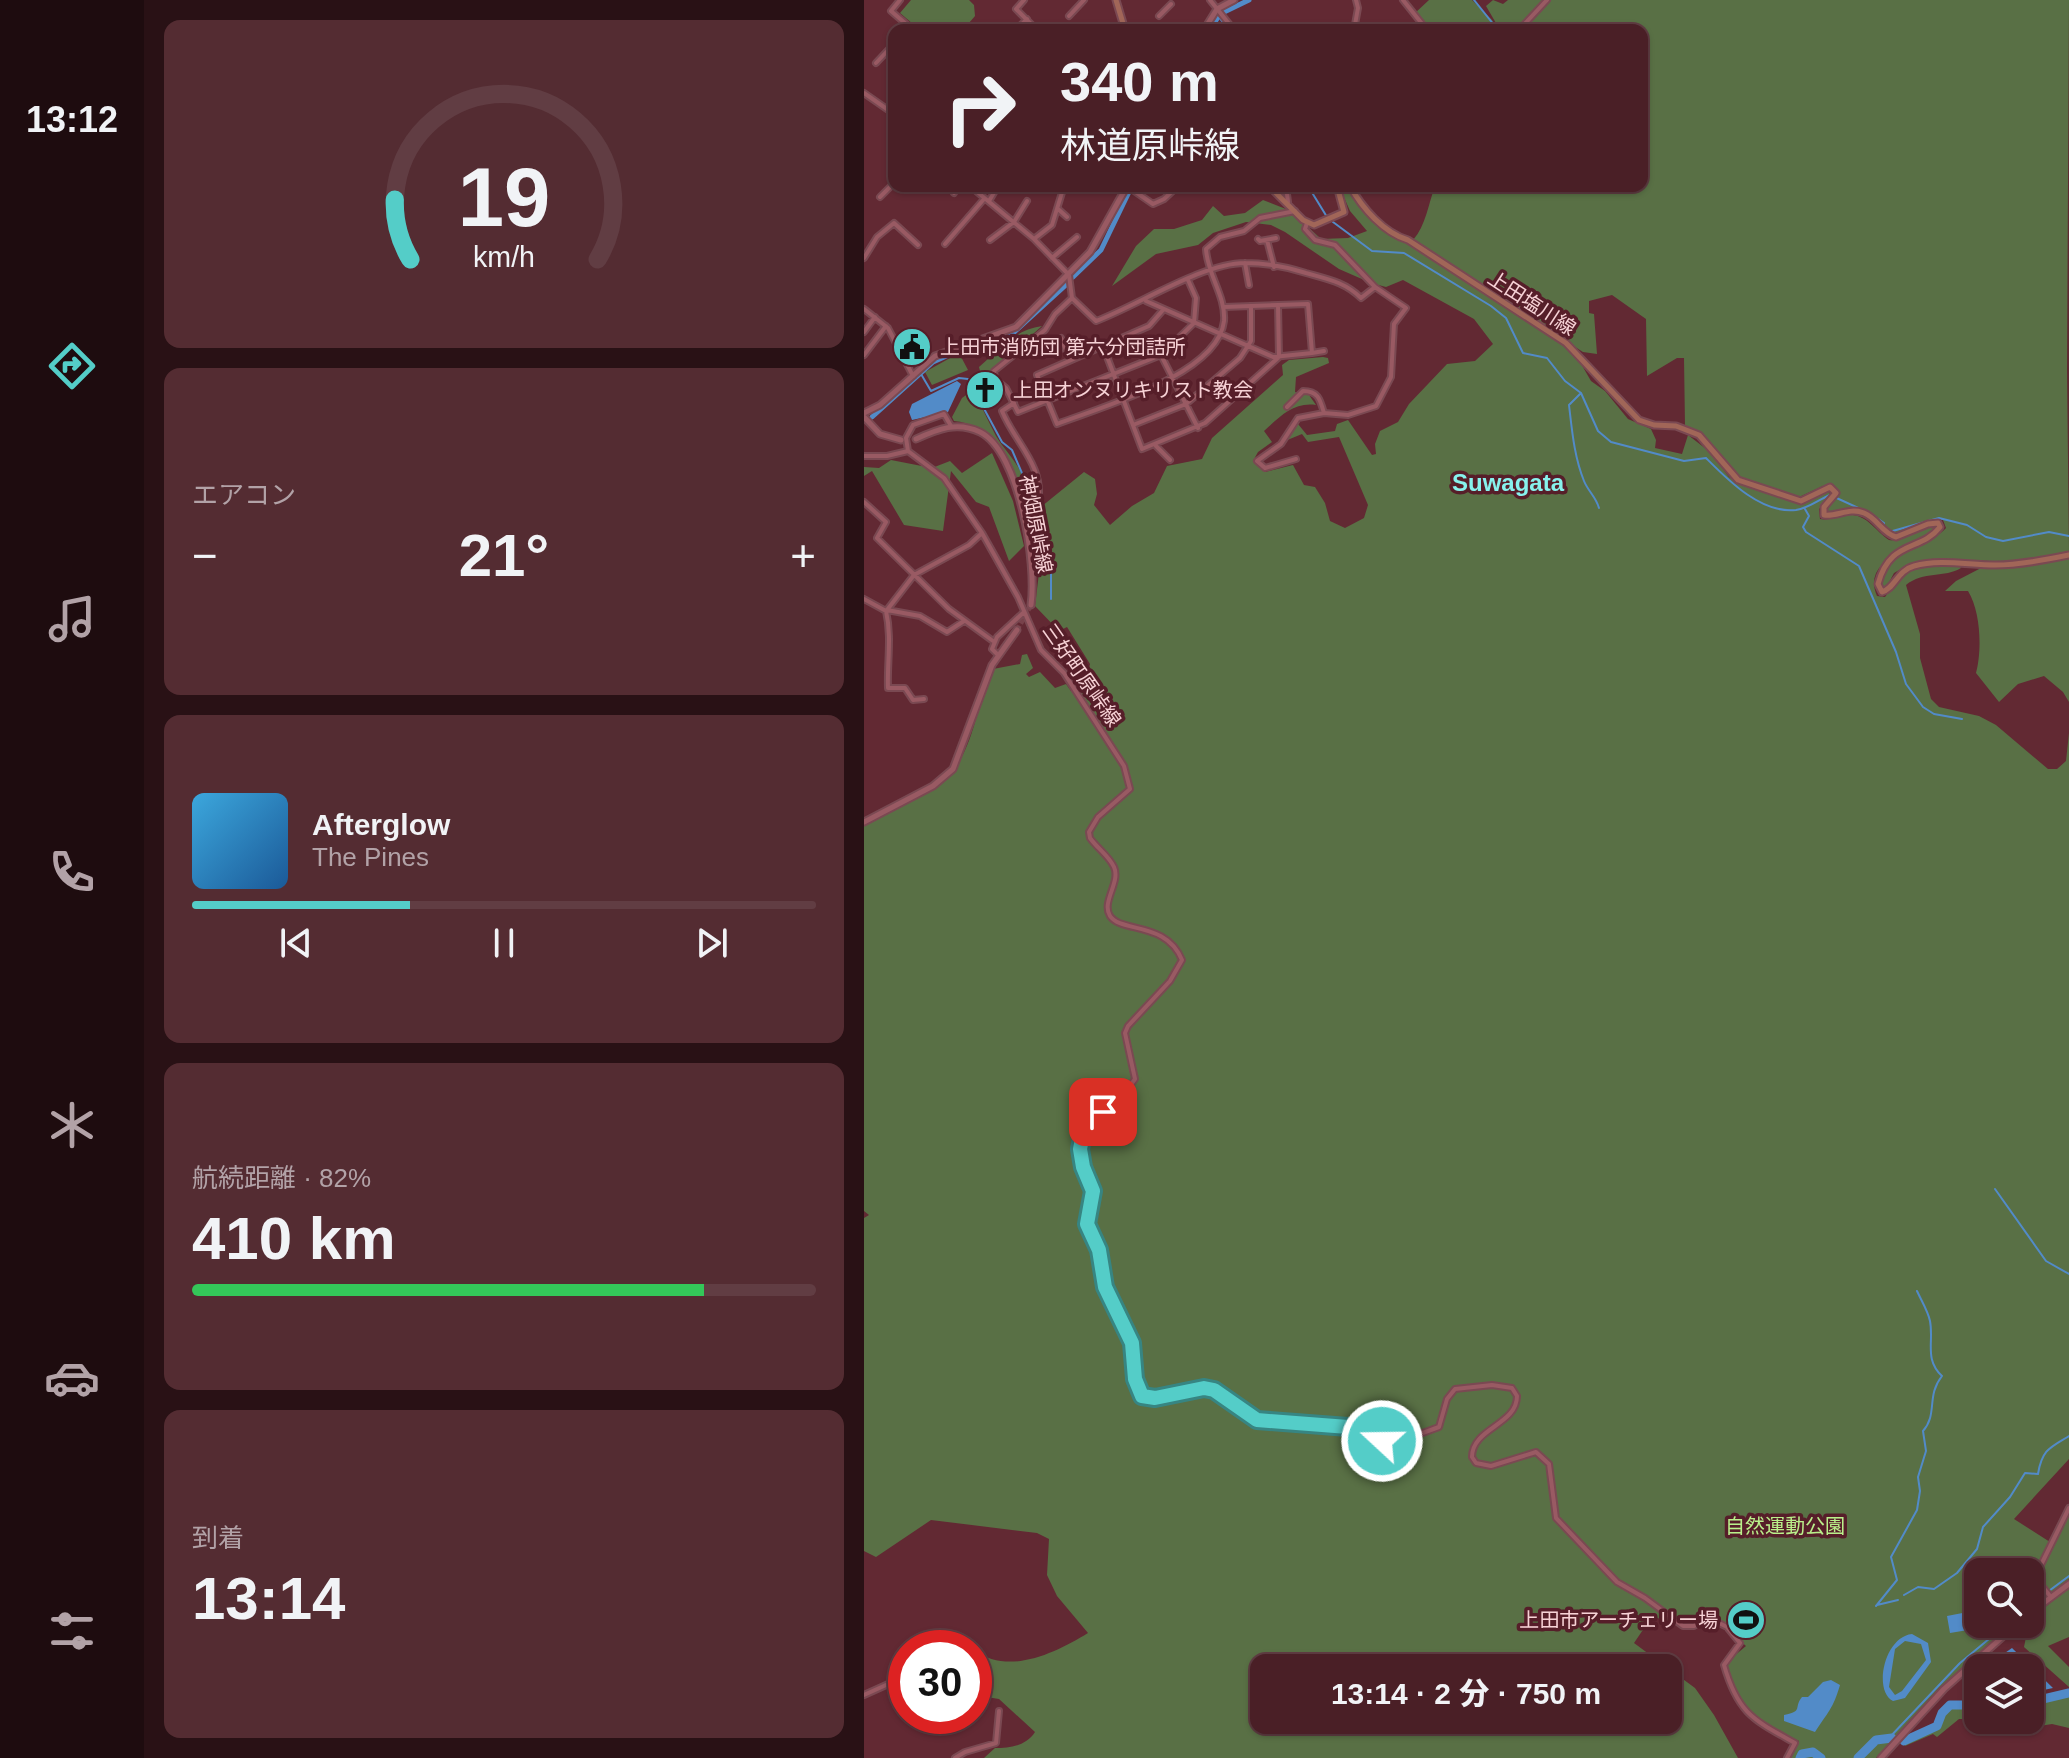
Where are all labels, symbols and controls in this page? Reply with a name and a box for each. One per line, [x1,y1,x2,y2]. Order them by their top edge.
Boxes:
text: 340 m [1060,50,1219,113]
icon: right [928,56,1032,160]
text: 13:12 [26,99,118,140]
text: 林道原峠線 [1060,125,1240,166]
text: 19 [458,150,550,243]
text: km/h [473,241,535,273]
street label: 上田塩川線 [1484,267,1580,339]
public building icon: 上田市消防団 第六分団詰所 [891,326,933,368]
place label: 上田市消防団 第六分団詰所 [940,336,1186,358]
icon: directions [44,338,100,394]
church icon: 上田オンヌリキリスト教会 [964,369,1006,411]
place label: 上田オンヌリキリスト教会 [1013,379,1253,401]
district label: Suwagata [1452,469,1565,496]
street label: 神畑原峠線 [1016,473,1056,575]
text: エアコン [192,480,296,510]
text: 21° [459,522,549,589]
text: − [192,531,218,580]
text: + [790,531,816,580]
icon: music [44,591,100,647]
street label: 三好町原峠線 [1039,620,1125,730]
text: Afterglow [312,808,450,841]
text: The Pines [312,842,429,872]
icon: phone [44,844,100,900]
icon: previous [274,921,318,965]
icon: pause [482,921,526,965]
icon: next [690,921,734,965]
pin [1069,1078,1137,1146]
icon: arrive [1081,1090,1125,1134]
icon: climate [44,1097,100,1153]
text: 航続距離 · 82% [192,1163,371,1193]
text: 410 km [192,1205,396,1272]
icon: car [44,1350,100,1406]
position arrow [1340,1399,1424,1483]
park label: 自然運動公園 [1725,1515,1845,1537]
text: 到着 [192,1523,244,1553]
map controls [1964,1558,2044,1734]
button: search [1964,1558,2044,1638]
text: 13:14 [192,1565,345,1632]
sports icon: 上田市アーチェリー場 [1725,1599,1767,1641]
icon: filters [44,1603,100,1659]
place label: 上田市アーチェリー場 [1519,1609,1718,1631]
speed limit sign: 30 [888,1630,992,1734]
button: layers [1964,1654,2044,1734]
text: 13:14 · 2 分 · 750 m [1331,1677,1601,1710]

